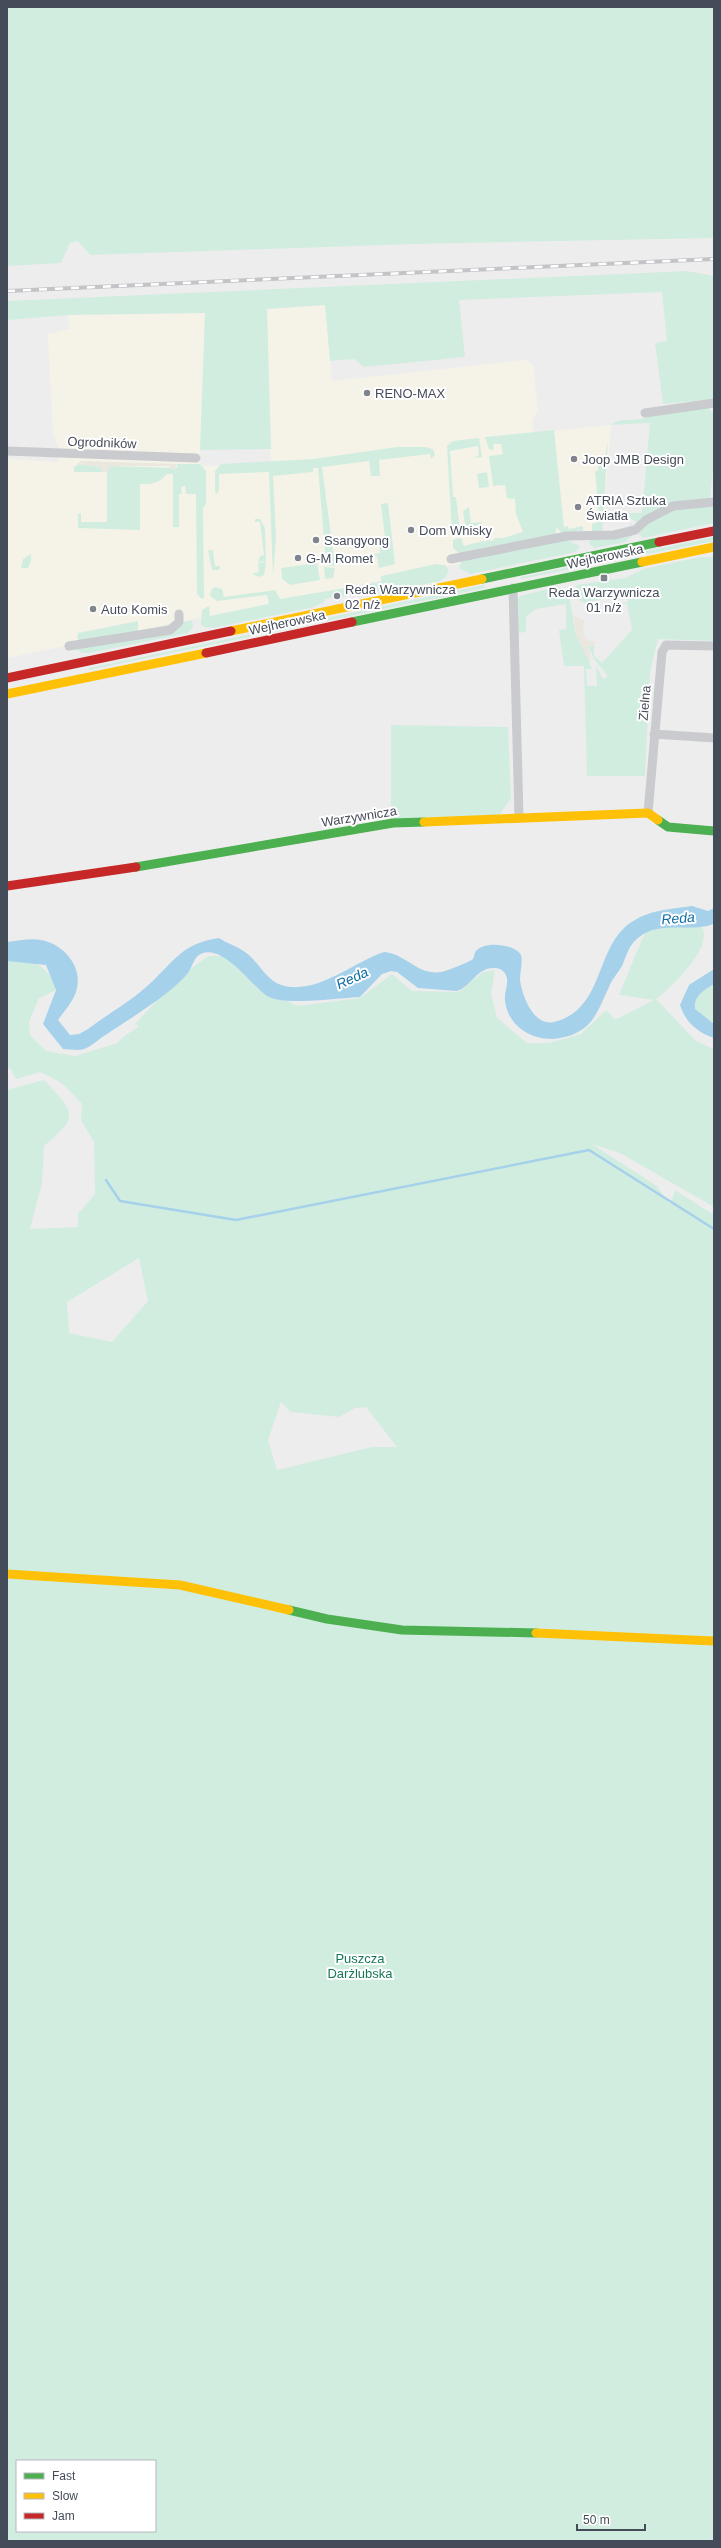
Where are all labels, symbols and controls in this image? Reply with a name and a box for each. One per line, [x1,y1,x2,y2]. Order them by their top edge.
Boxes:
place label: RENO-MAX [375,386,445,401]
marker: RENO-MAX [362,388,372,398]
street label: Ogrodników [67,434,138,451]
place label: Joop JMB Design [582,452,684,467]
marker: Joop JMB Design [569,454,579,464]
place label: ATRIA Sztuka Światła [586,493,667,523]
marker: ATRIA Sztuka Światła [573,502,583,512]
place label: Dom Whisky [419,523,492,538]
marker: Dom Whisky [406,525,416,535]
place label: Ssangyong [324,533,389,548]
marker: Ssangyong [311,535,321,545]
street label: Wejherowska [565,541,645,572]
place label: G-M Romet [306,551,374,566]
marker: G-M Romet [293,553,303,563]
marker: Reda Warzywnicza 01 n/ż [599,573,609,583]
place label: Reda Warzywnicza 02 n/ż [345,582,457,612]
place label: Reda Warzywnicza 01 n/ż [549,585,660,615]
marker: Reda Warzywnicza 02 n/ż [332,591,342,601]
place label: Auto Komis [101,602,168,617]
marker: Auto Komis [88,604,98,614]
street label: Wejherowska [247,607,327,638]
street label: Zielna [635,684,654,721]
street label: Warzywnicza [320,803,399,830]
water label: Reda [661,909,695,927]
water label: Reda [333,964,371,992]
park label: Puszcza Darżlubska [327,1951,393,1981]
legend [16,2460,156,2532]
text: Fast [52,2469,76,2483]
text: Slow [52,2489,78,2503]
scale bar [577,2506,645,2532]
text: Jam [52,2509,75,2523]
text: 50 m [583,2513,610,2527]

